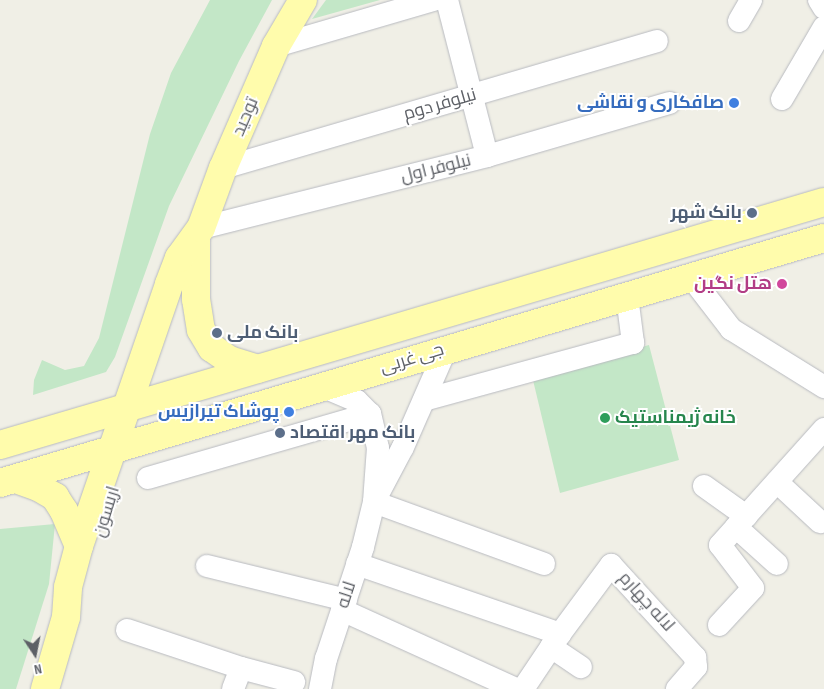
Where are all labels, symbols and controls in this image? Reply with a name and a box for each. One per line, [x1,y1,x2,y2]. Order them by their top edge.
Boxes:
street label: نیلوفر دوم [401,84,479,126]
place label: صافکاری و نقاشی [577,92,724,114]
street label: توحید [228,94,264,140]
marker: صافکاری و نقاشی [728,97,740,109]
street label: نیلوفر اول [399,150,473,188]
place label: بانک شهر [670,202,742,224]
marker: بانک شهر [746,207,758,219]
place label: هتل نگین [694,273,772,295]
marker: هتل نگین [776,278,788,290]
place label: بانک ملی [227,322,298,344]
marker: بانک ملی [211,327,223,339]
street label: جی غربی [378,339,446,379]
place label: پوشاک تیرازیس [158,401,279,423]
marker: پوشاک تیرازیس [283,406,295,418]
place label: خانه ژیمناستیک [615,407,736,429]
marker: خانه ژیمناستیک [599,412,611,424]
place label: بانک مهر اقتصاد [290,422,415,444]
marker: بانک مهر اقتصاد [274,427,286,439]
street label: اریسون [89,484,125,540]
street label: لاله چهارم [614,568,678,636]
street label: لاله [333,579,361,611]
north arrow [10,629,60,679]
text: N [33,660,43,678]

